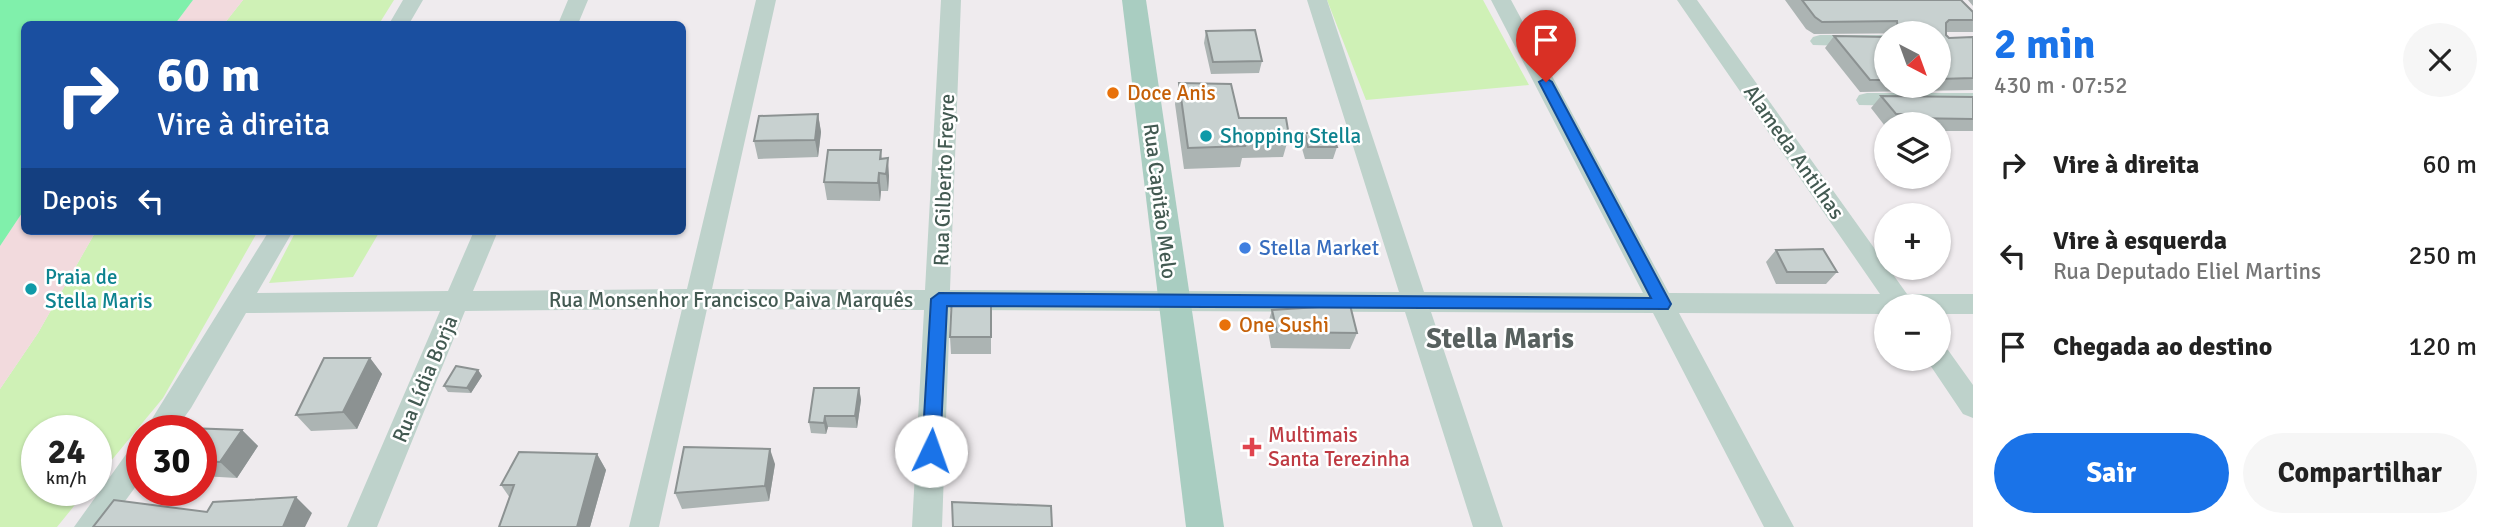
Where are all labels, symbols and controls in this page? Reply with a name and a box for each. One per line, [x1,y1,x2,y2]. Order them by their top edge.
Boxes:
pin [1516,10,1576,82]
text: 2 min [1994,19,2095,70]
icon: arrive [1527,21,1565,59]
north arrow [1874,21,1951,98]
map controls [1874,21,1951,371]
button: close [2403,23,2477,97]
text: 60 m [157,45,260,105]
icon: right [42,49,133,140]
text: 430 m · 07:52 [1994,71,2128,100]
place label: Doce Anis [1127,80,1216,106]
street label: Alameda Antilhas [1738,80,1850,224]
marker: Doce Anis [1105,85,1121,101]
street label: Rua Gilberto Freyre [928,93,960,267]
text: Vire à direita [157,105,330,144]
button: layers [1874,112,1951,189]
street label: Rua Capitão Melo [1138,122,1182,280]
place label: Shopping Stella [1220,123,1361,149]
marker: Shopping Stella [1198,128,1214,144]
icon: right [1994,146,2032,184]
text: Vire à direita [2053,149,2199,181]
text: 60 m [2422,149,2477,181]
icon: left [132,182,170,220]
text: Depois [42,185,118,217]
button: + [1874,203,1951,280]
text: Vire à esquerda [2053,225,2227,257]
place label: Stella Market [1259,235,1379,261]
icon: left [1994,237,2032,275]
marker: Stella Market [1237,240,1253,256]
text: 250 m [2408,240,2477,272]
text: Rua Deputado Eliel Martins [2053,257,2321,286]
place label: Praia de Stella Maris [45,264,152,314]
marker: Praia de Stella Maris [23,281,39,297]
street label: Rua Monsenhor Francisco Paiva Marquês [549,287,913,313]
button: − [1874,294,1951,371]
street label: Rua Lídia Borja [387,312,463,446]
place label: One Sushi [1239,312,1329,338]
marker: One Sushi [1217,317,1233,333]
district label: Stella Maris [1426,322,1574,356]
icon: arrive [1994,328,2032,366]
text: Chegada ao destino [2053,331,2272,363]
text: 120 m [2408,331,2477,363]
position arrow [894,414,968,488]
speed limit sign: 30 [126,415,217,506]
place label: Multimais Santa Terezinha [1268,422,1410,472]
text: 24 [48,430,85,473]
button: Sair [1994,433,2229,513]
button: Compartilhar [2243,433,2477,513]
marker: Multimais Santa Terezinha [1242,437,1262,457]
text: km/h [46,467,87,489]

